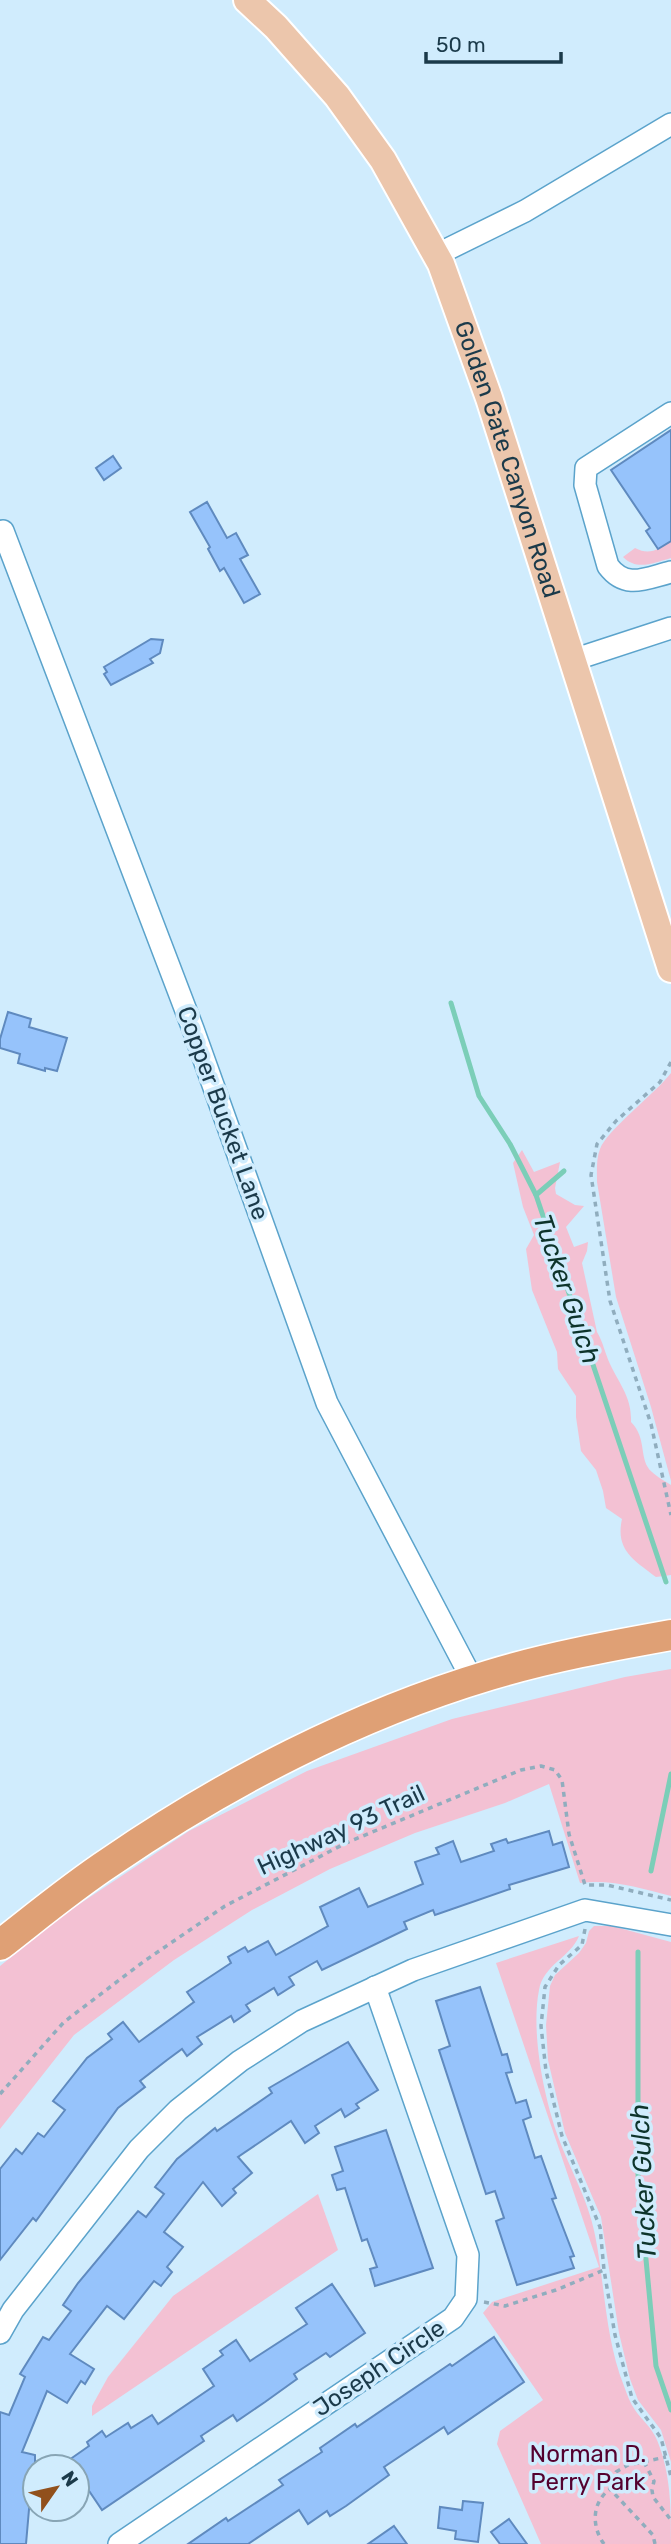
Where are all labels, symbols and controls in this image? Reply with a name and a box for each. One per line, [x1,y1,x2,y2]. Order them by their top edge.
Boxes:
scale bar [426,21,561,65]
text: 50 m [436,32,486,57]
street label: Golden Gate Canyon Road [449,317,566,601]
street label: Copper Bucket Lane [171,1002,275,1224]
water label: Tucker Gulch [526,1210,607,1368]
street label: Highway 93 Trail [253,1779,429,1881]
water label: Tucker Gulch [624,2103,663,2261]
street label: Joseph Circle [308,2314,450,2422]
park label: Norman D. Perry Park [530,2440,646,2496]
north arrow [21,2453,91,2523]
text: N [56,2467,83,2491]

